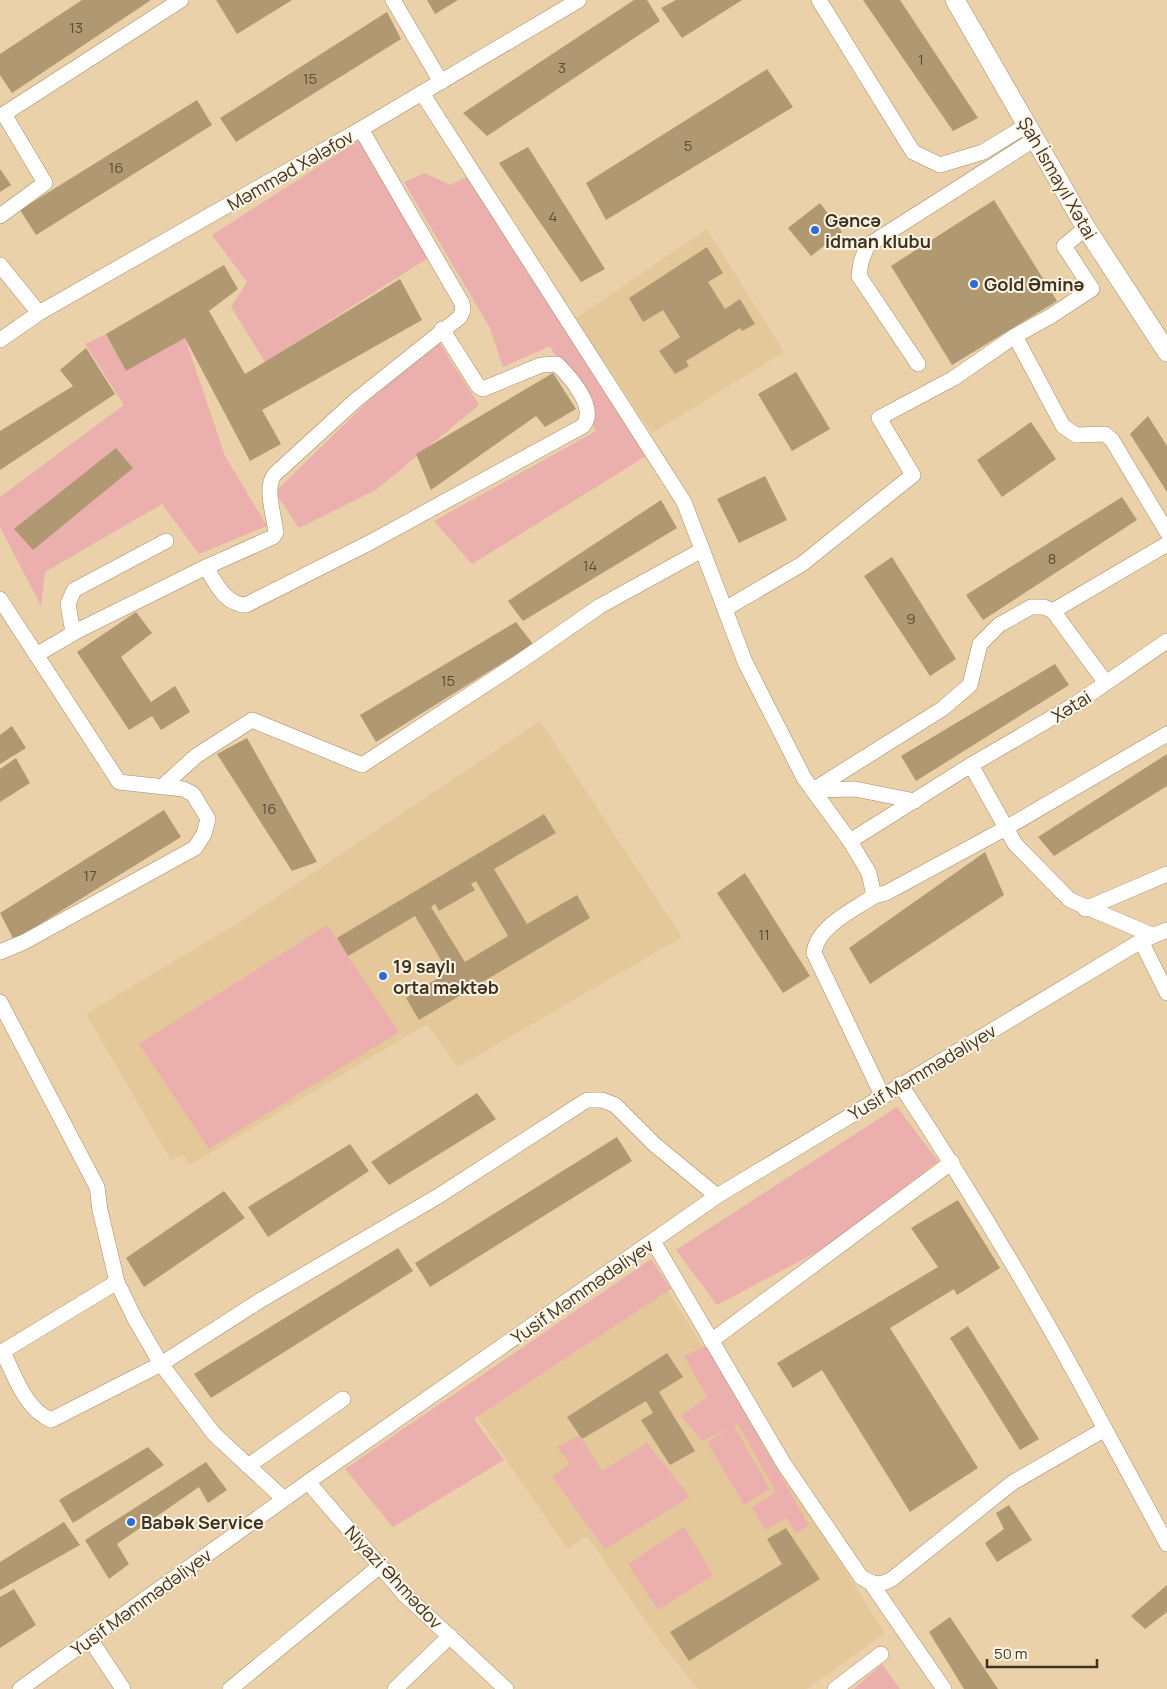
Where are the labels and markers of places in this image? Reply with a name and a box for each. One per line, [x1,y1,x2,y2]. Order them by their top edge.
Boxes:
place label: Gəncə idman klubu [825,208,931,253]
marker: Gəncə idman klubu [809,224,821,236]
place label: Gold Əminə [984,272,1084,296]
marker: Gold Əminə [968,278,980,290]
place label: 19 saylı orta məktəb [393,954,499,999]
marker: 19 saylı orta məktəb [377,970,389,982]
place label: Babək Service [141,1510,264,1534]
marker: Babək Service [125,1516,137,1528]

